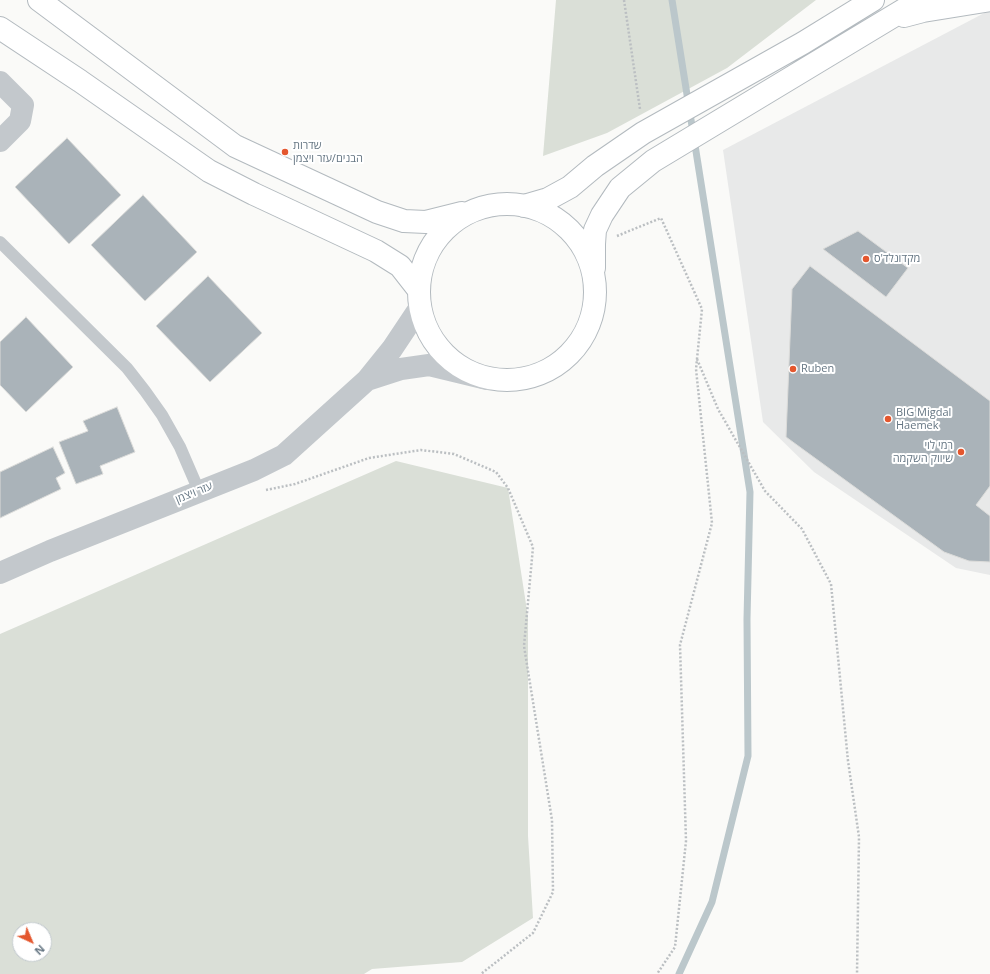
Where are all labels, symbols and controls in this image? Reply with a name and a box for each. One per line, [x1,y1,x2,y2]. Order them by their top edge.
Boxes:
place label: שדרות הבנים/עזר ויצמן [293,139,363,165]
marker: שדרות הבנים/עזר ויצמן [280,147,290,157]
place label: מקדונלד'ס [874,252,920,266]
marker: מקדונלד'ס [861,254,871,264]
place label: Ruben [801,362,834,376]
marker: Ruben [788,364,798,374]
place label: BIG Migdal Haemek [896,406,951,432]
marker: BIG Migdal Haemek [883,414,893,424]
place label: רמי לוי שיווק השקמה [893,439,953,465]
marker: רמי לוי שיווק השקמה [956,447,966,457]
street label: עזר ויצמן [174,480,214,506]
north arrow [12,922,52,962]
text: N [32,942,48,959]

